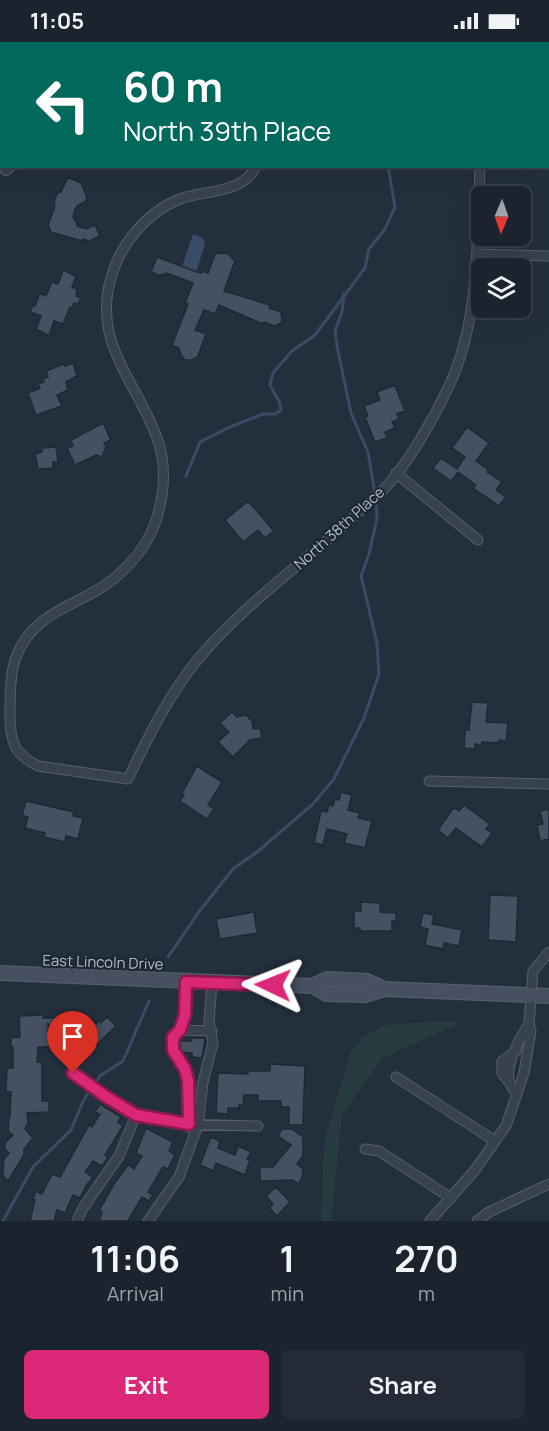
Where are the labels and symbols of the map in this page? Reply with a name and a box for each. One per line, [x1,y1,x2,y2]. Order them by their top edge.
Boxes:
north arrow [471,186,531,246]
street label: North 38th Place [289,482,389,574]
street label: East Lincoln Drive [42,949,164,975]
position arrow [241,953,305,1017]
pin [47,1011,98,1073]

